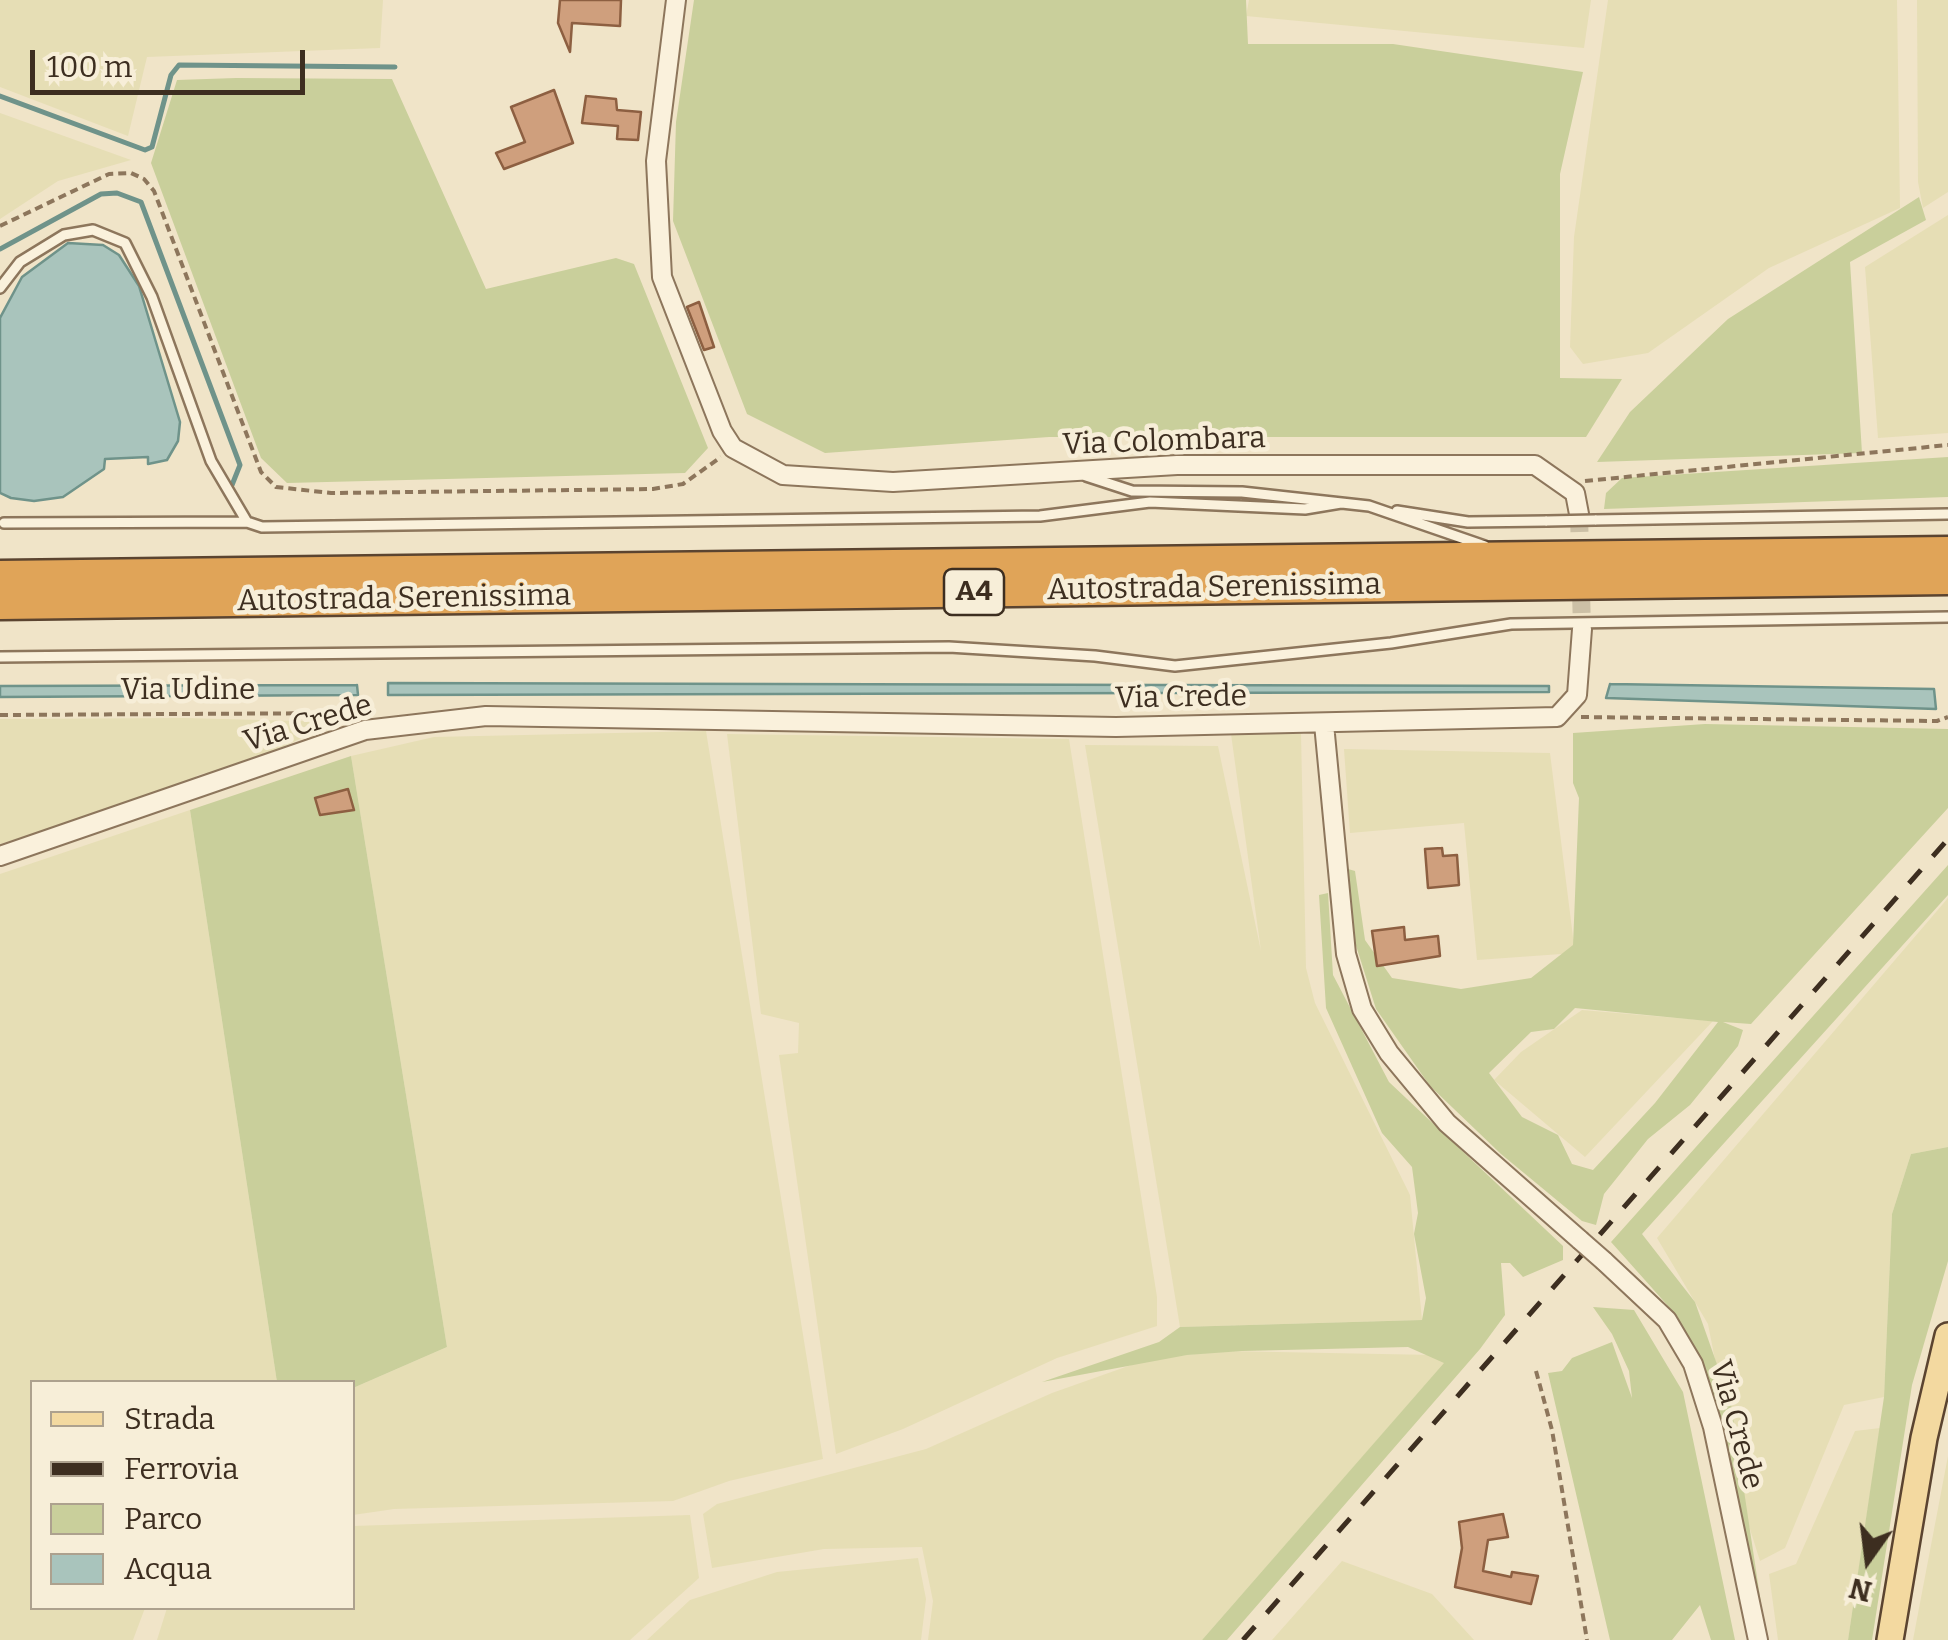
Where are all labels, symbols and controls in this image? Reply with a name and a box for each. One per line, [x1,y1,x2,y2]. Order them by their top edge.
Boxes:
scale bar [35,30,310,92]
text: 100 m [47,49,132,85]
street label: Via Colombara [1062,420,1266,464]
street label: Autostrada Serenissima [1047,567,1381,609]
road number: A4 [944,569,1004,615]
street label: Autostrada Serenissima [237,578,571,620]
street label: Via Udine [121,673,255,709]
street label: Via Crede [1115,679,1247,717]
street label: Via Crede [240,687,376,761]
street label: Via Crede [1702,1357,1770,1493]
legend [30,1380,355,1610]
text: Strada [124,1401,215,1437]
text: Ferrovia [124,1451,239,1487]
text: Parco [124,1501,202,1537]
north arrow [1818,1510,1918,1610]
text: Acqua [124,1551,212,1587]
text: N [1846,1571,1875,1608]

